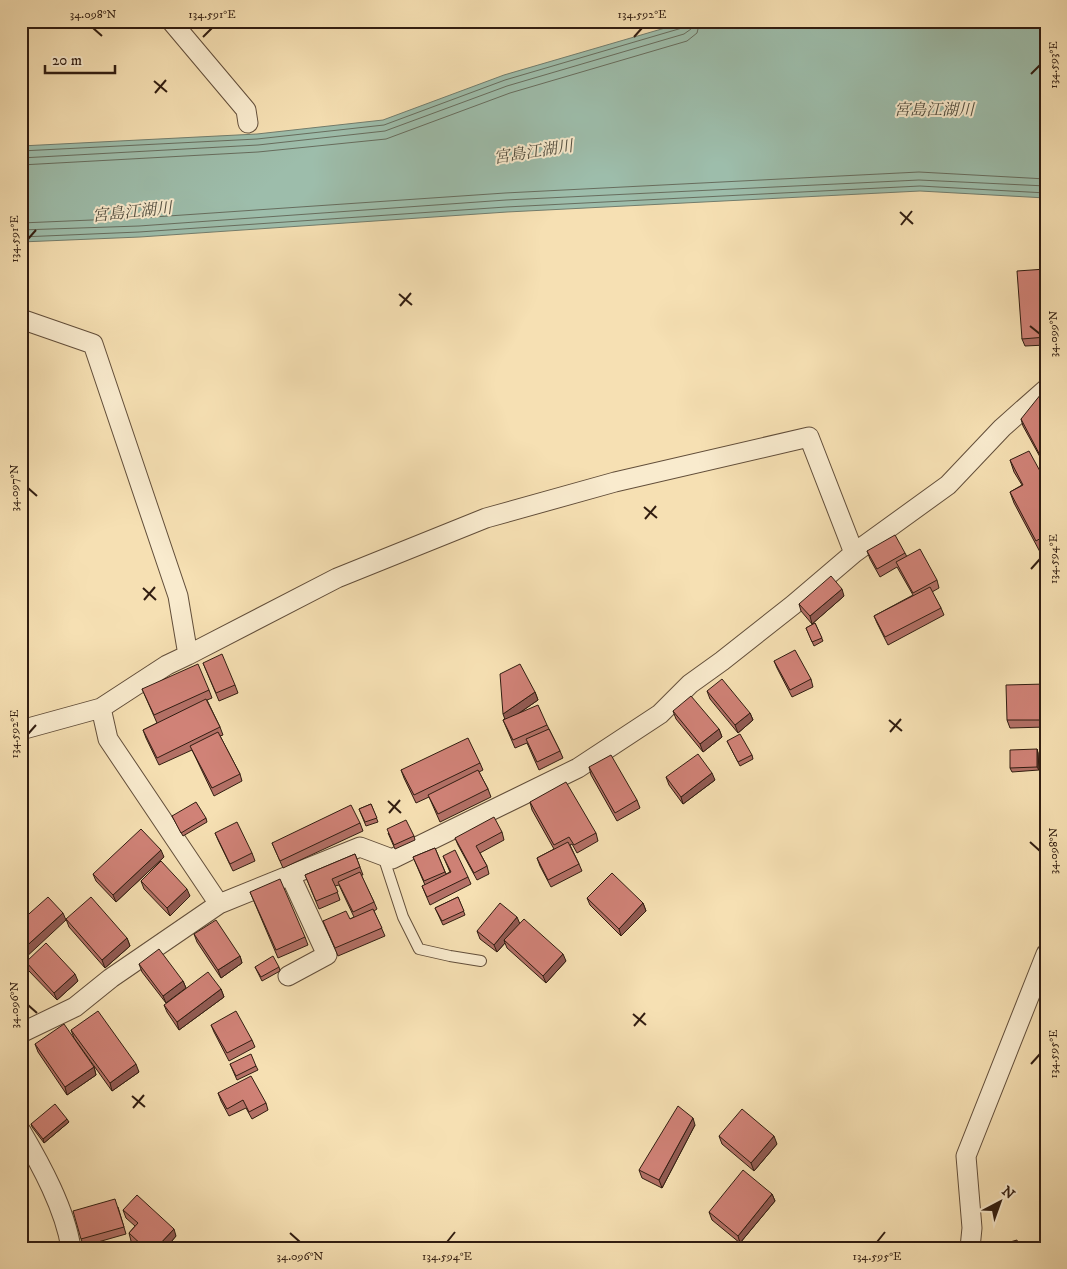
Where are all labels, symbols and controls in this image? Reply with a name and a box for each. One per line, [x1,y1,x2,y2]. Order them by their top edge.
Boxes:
text: 34.098°N [70,7,116,22]
text: 134.591°E [188,7,236,22]
text: 134.592°E [618,7,667,22]
text: 134.593°E [1046,41,1061,89]
scale bar [45,42,115,74]
text: 20 m [52,51,82,70]
water label: 宮島江湖川 [894,100,976,120]
water label: 宮島江湖川 [492,136,576,168]
water label: 宮島江湖川 [91,198,175,226]
text: 134.591°E [7,215,22,263]
text: 34.099°N [1046,311,1061,357]
text: 34.097°N [7,464,22,511]
text: 134.594°E [1046,534,1061,584]
text: 134.592°E [7,709,22,758]
text: 34.098°N [1046,828,1061,874]
text: 34.096°N [7,981,22,1028]
text: 134.595°E [1046,1029,1061,1079]
north arrow [974,1176,1024,1226]
text: N [998,1182,1018,1204]
text: 34.096°N [277,1249,324,1264]
text: 134.594°E [422,1249,472,1264]
text: 134.595°E [852,1249,902,1264]

